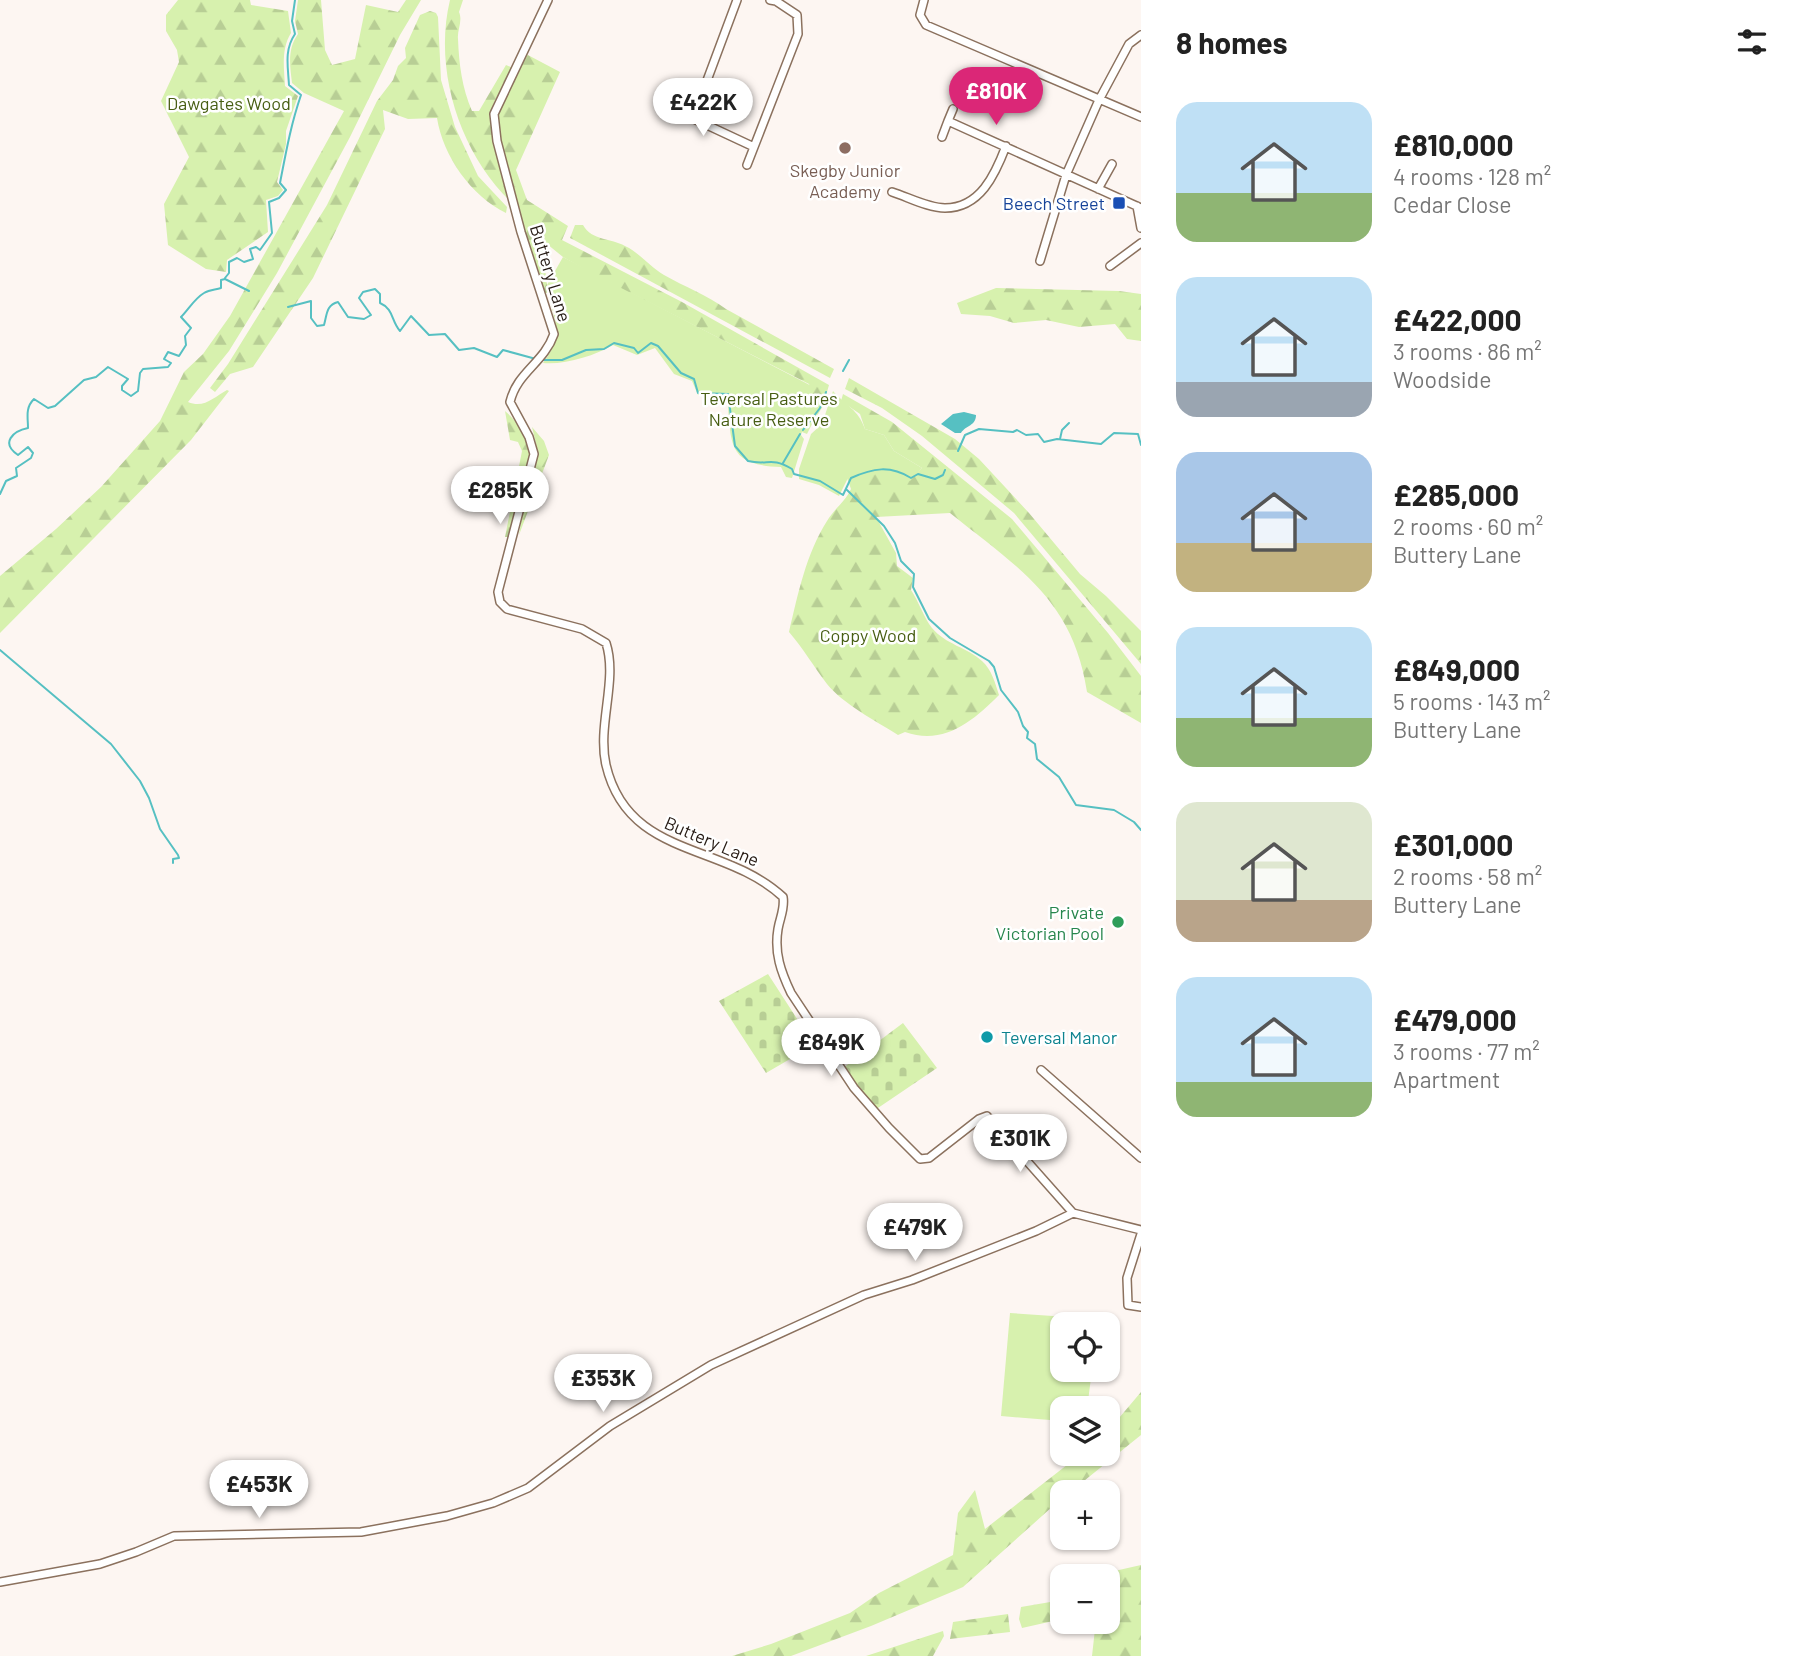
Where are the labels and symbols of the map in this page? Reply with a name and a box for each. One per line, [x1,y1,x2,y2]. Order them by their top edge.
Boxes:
pin: £810K [947,68,1045,127]
pin: £422K [654,78,752,138]
park label: Dawgates Wood [167,92,291,114]
marker: Skegby Junior Academy [837,140,853,156]
place label: Skegby Junior Academy [790,159,901,202]
place label: Beech Street [1003,192,1105,214]
marker: Beech Street [1111,195,1127,211]
street label: Buttery Lane [526,222,576,324]
park label: Teversal Pastures Nature Reserve [700,387,838,430]
pin: £285K [451,466,549,526]
park label: Coppy Wood [820,624,916,646]
street label: Buttery Lane [661,811,763,871]
place label: Private Victorian Pool [996,901,1104,944]
marker: Private Victorian Pool [1110,914,1126,930]
pin: £849K [782,1018,880,1078]
place label: Teversal Manor [1001,1026,1118,1048]
marker: Teversal Manor [979,1029,995,1045]
pin: £301K [971,1114,1069,1174]
pin: £479K [866,1204,964,1263]
pin: £353K [554,1354,652,1414]
pin: £453K [210,1460,308,1520]

